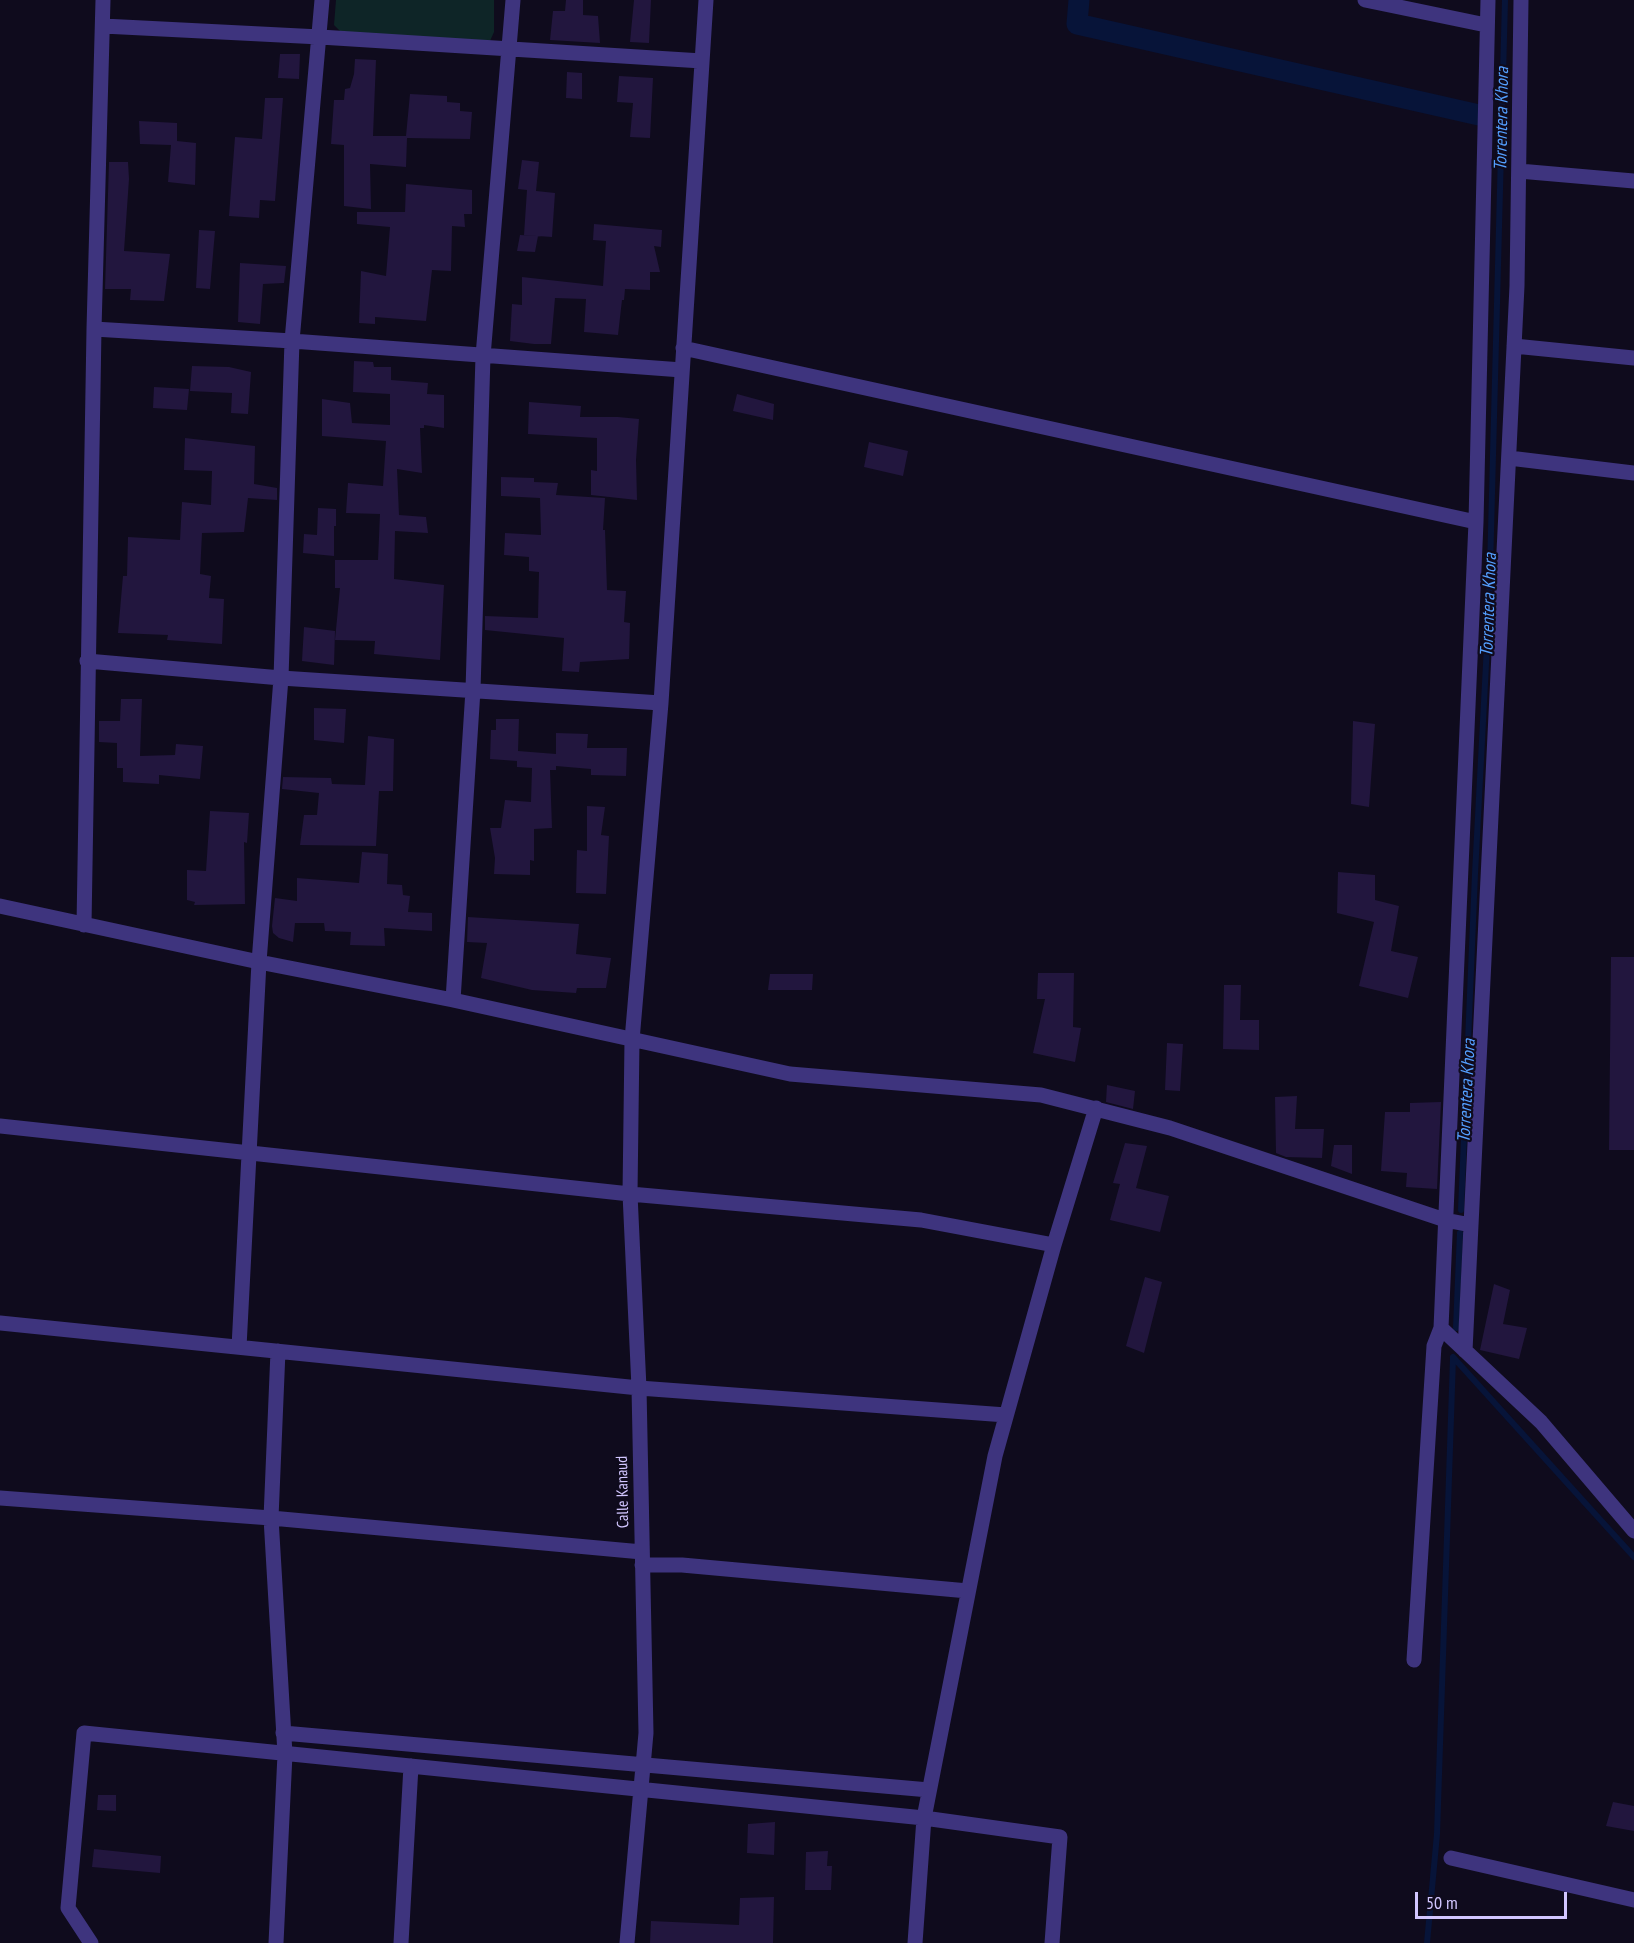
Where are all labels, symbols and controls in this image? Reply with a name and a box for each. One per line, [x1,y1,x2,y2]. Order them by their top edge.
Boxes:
water label: Torrentera Khora [1490,67,1514,171]
water label: Torrentera Khora [1476,553,1502,657]
water label: Torrentera Khora [1453,1038,1481,1144]
street label: Calle Kanaud [613,1456,633,1528]
scale bar [1418,1880,1570,1918]
text: 50 m [1426,1891,1458,1914]

